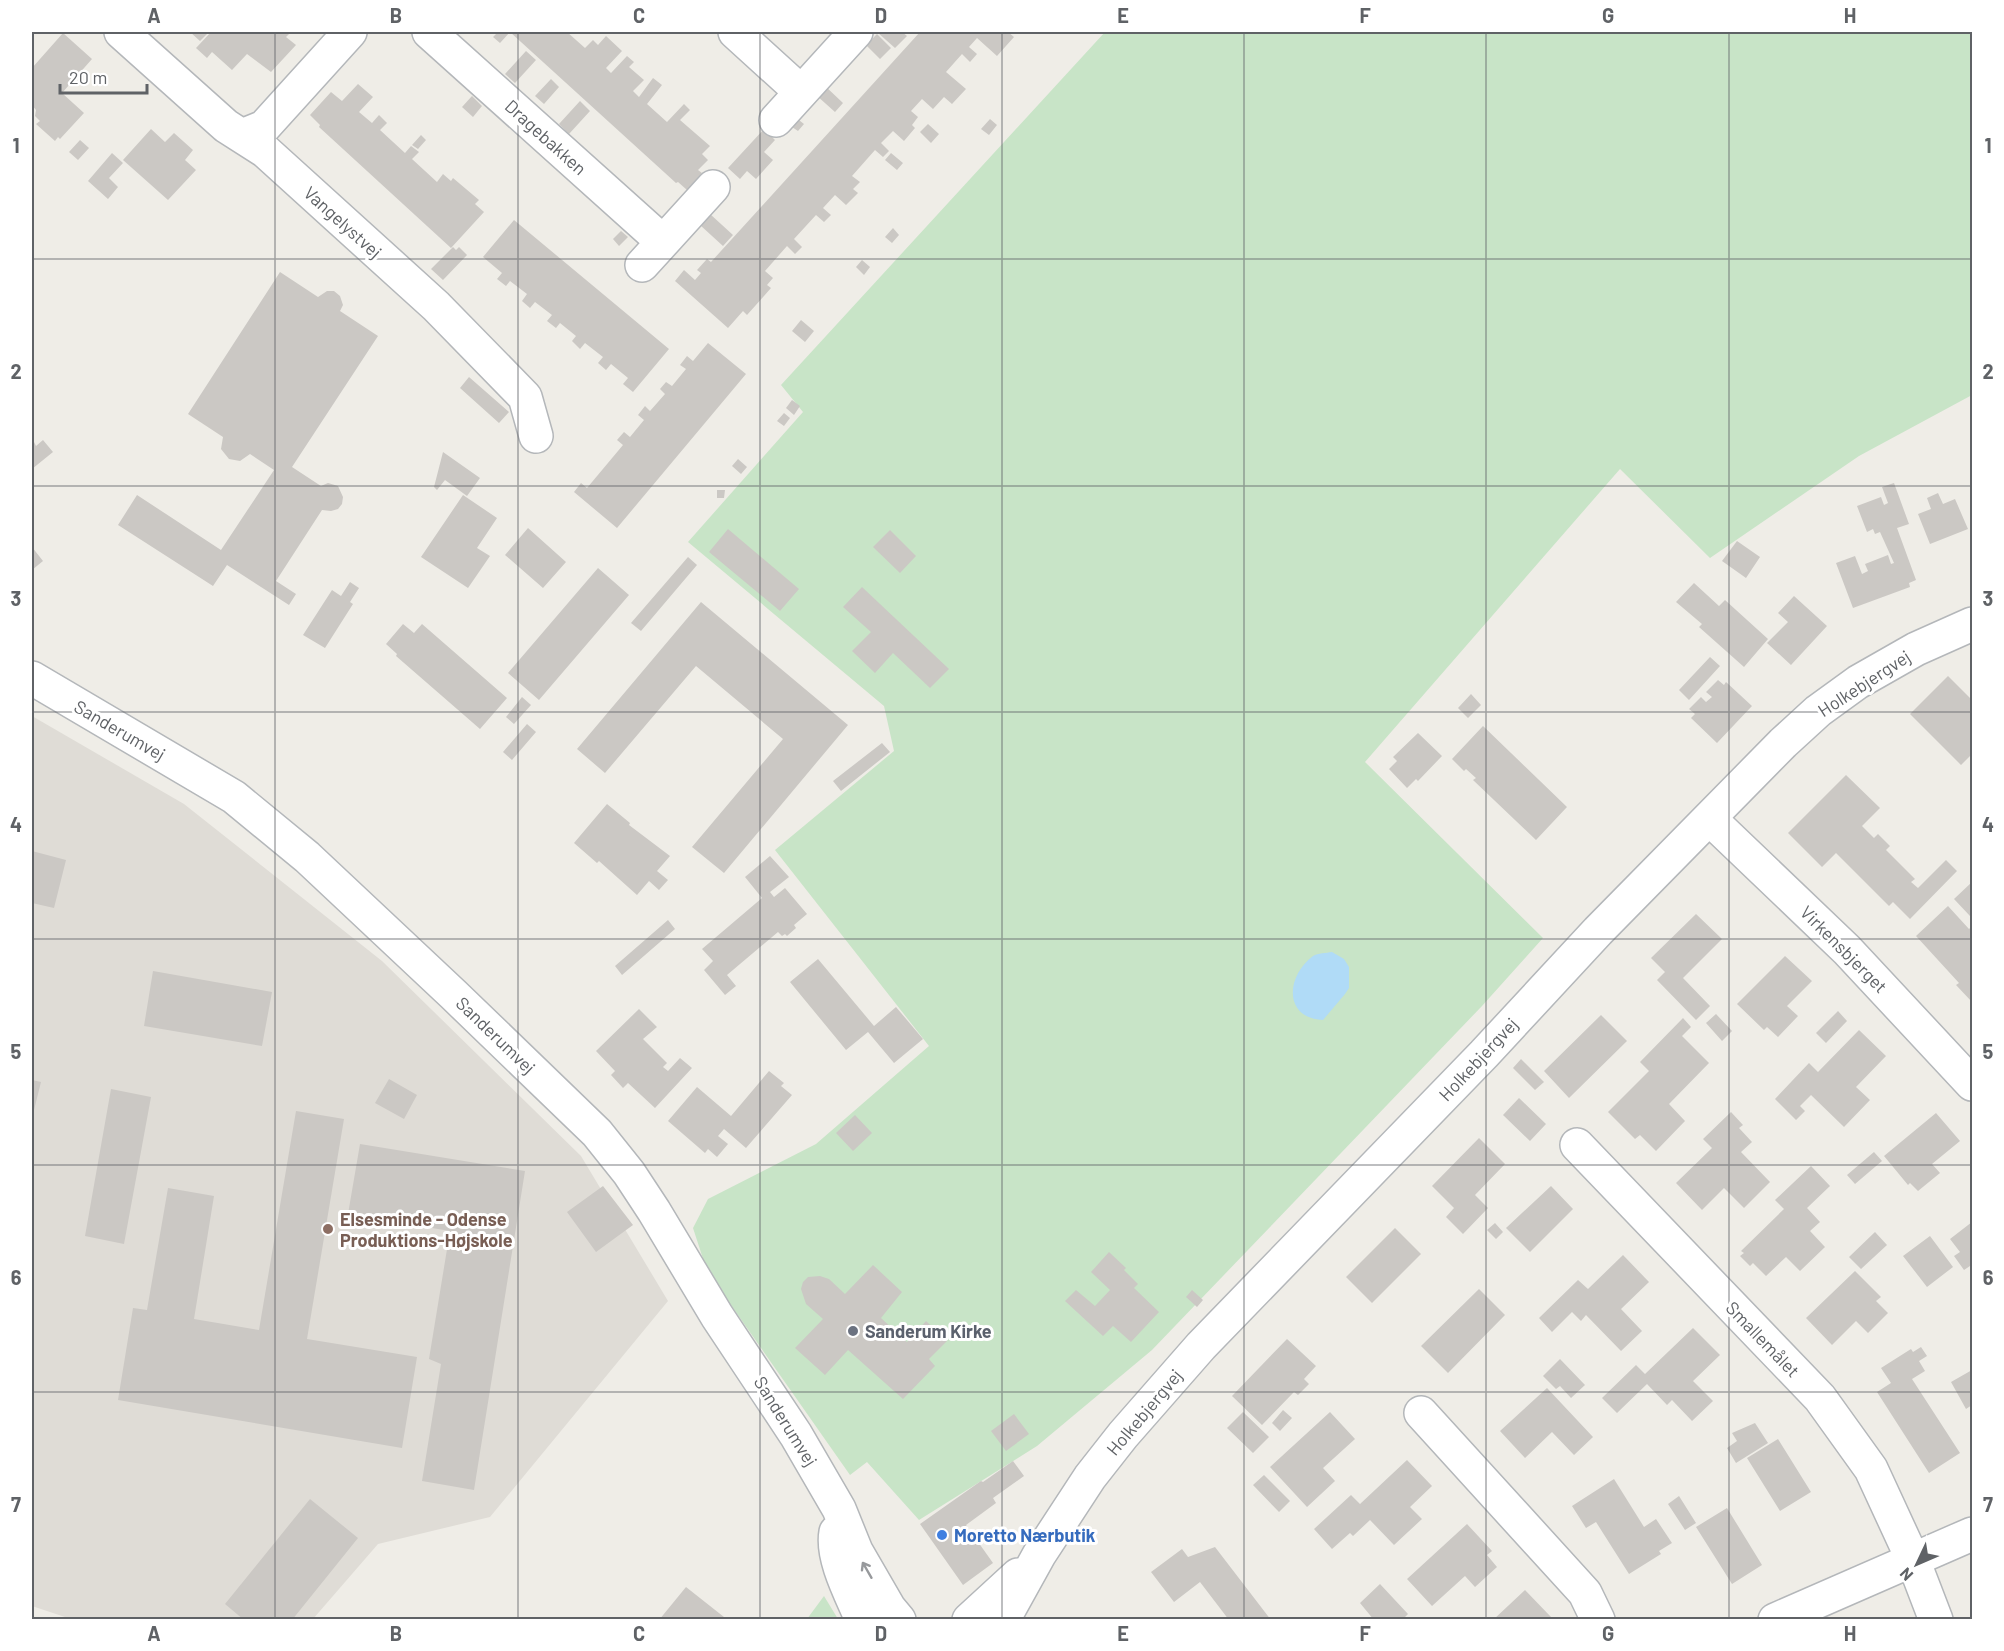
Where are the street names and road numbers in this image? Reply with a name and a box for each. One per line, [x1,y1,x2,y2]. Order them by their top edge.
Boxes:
street label: Dragebakken [501,95,591,179]
street label: Vangelystvej [300,181,386,263]
street label: Holkebjergvej [1814,645,1914,721]
street label: Sanderumvej [70,695,170,765]
street label: Virkensbjerget [1796,901,1892,997]
street label: Sanderumvej [452,992,540,1078]
street label: Holkebjergvej [1434,1013,1522,1105]
street label: Smallemålet [1721,1297,1805,1381]
street label: Holkebjergvej [1101,1364,1187,1460]
street label: Sanderumvej [750,1372,822,1470]

